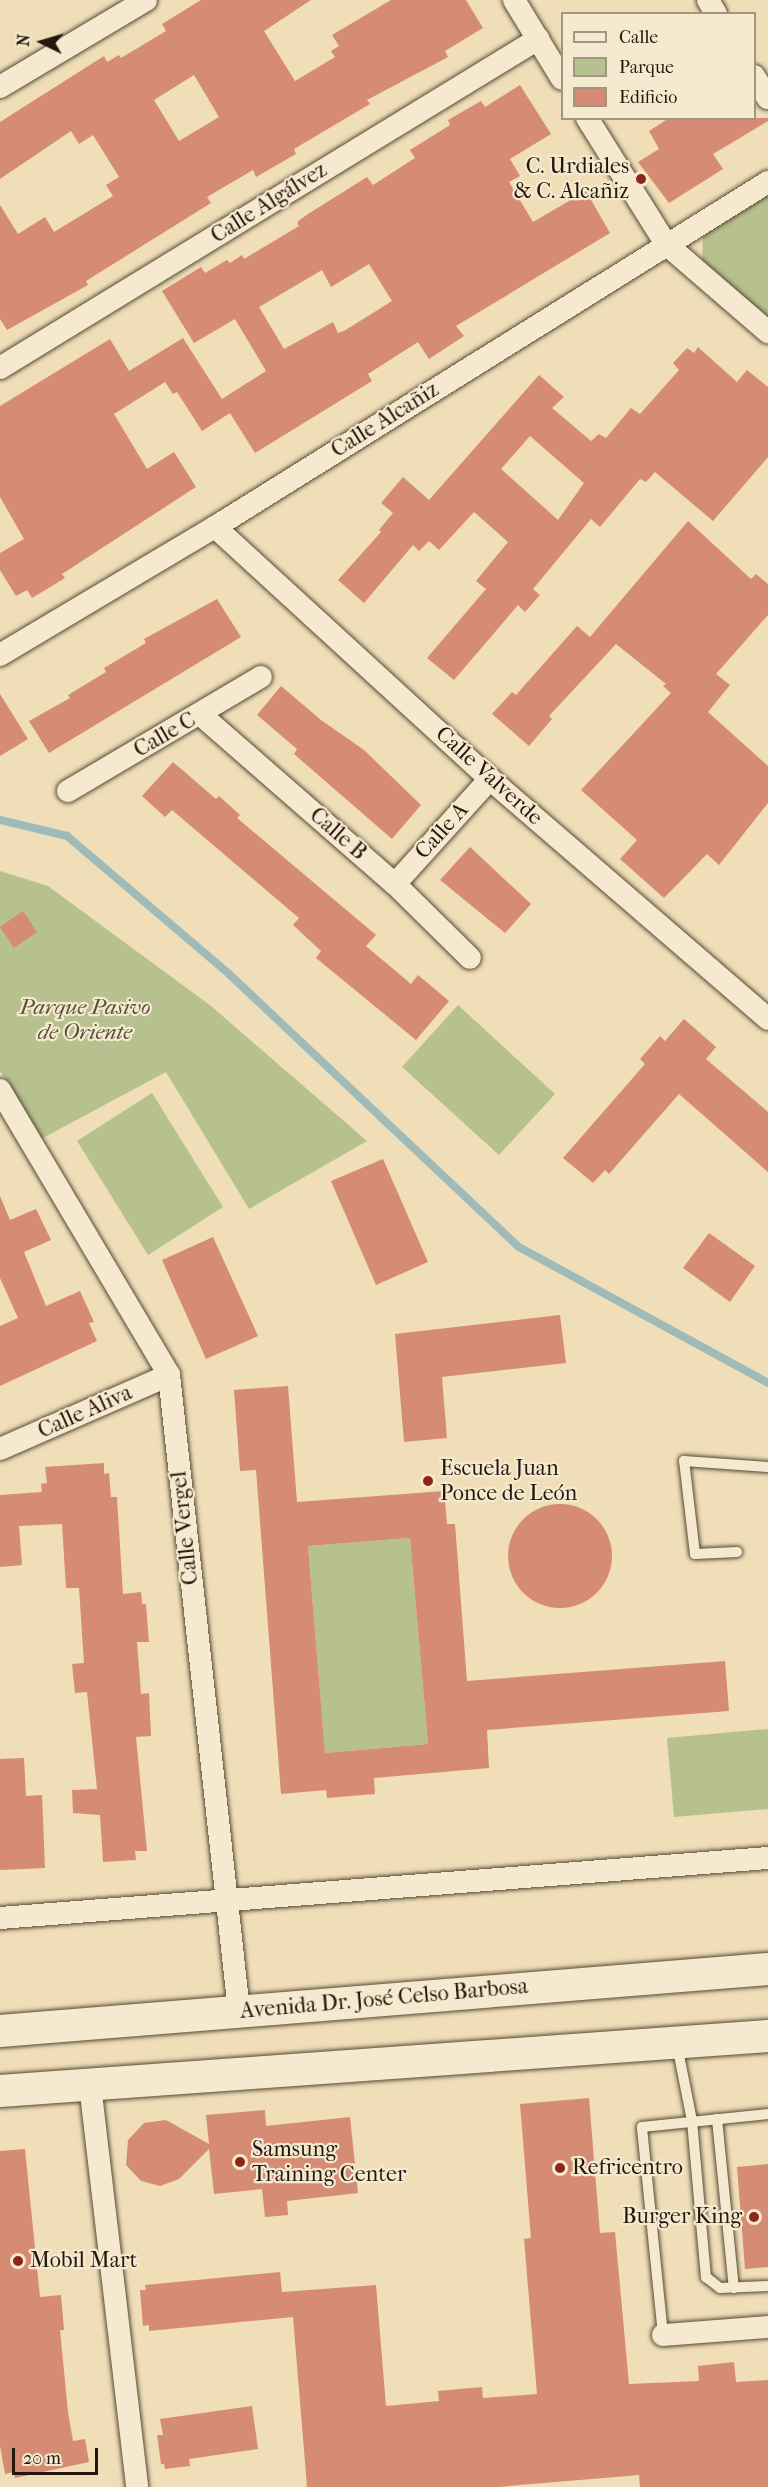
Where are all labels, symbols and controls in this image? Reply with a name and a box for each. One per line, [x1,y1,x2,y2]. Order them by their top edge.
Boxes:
north arrow [12,12,72,72]
legend [561,12,756,120]
text: Calle [619,27,658,48]
text: N [14,34,34,47]
text: Parque [619,57,674,78]
text: Edificio [619,87,677,108]
place label: C. Urdiales & C. Alcañiz [514,153,629,204]
street label: Calle Algálvez [206,157,332,249]
marker: C. Urdiales & C. Alcañiz [634,172,648,186]
street label: Calle Alcañiz [326,377,444,463]
street label: Calle C [129,707,201,763]
street label: Calle Valverde [430,721,548,831]
street label: Calle A [410,797,474,865]
street label: Calle B [304,802,372,866]
park label: Parque Pasivo de Oriente [19,994,151,1046]
street label: Calle Aliva [34,1380,136,1444]
place label: Escuela Juan Ponce de León [440,1455,577,1506]
street label: Calle Vergel [166,1470,204,1586]
marker: Escuela Juan Ponce de León [421,1474,435,1488]
street label: Avenida Dr. José Celso Barbosa [239,1973,529,2025]
place label: Samsung Training Center [252,2136,406,2188]
marker: Samsung Training Center [233,2155,247,2169]
place label: Refricentro [572,2155,683,2181]
marker: Refricentro [553,2161,567,2175]
place label: Burger King [622,2204,742,2230]
marker: Burger King [747,2210,761,2224]
place label: Mobil Mart [30,2248,137,2274]
marker: Mobil Mart [11,2254,25,2268]
scale bar [15,2436,100,2474]
text: 20 m [23,2448,61,2469]

